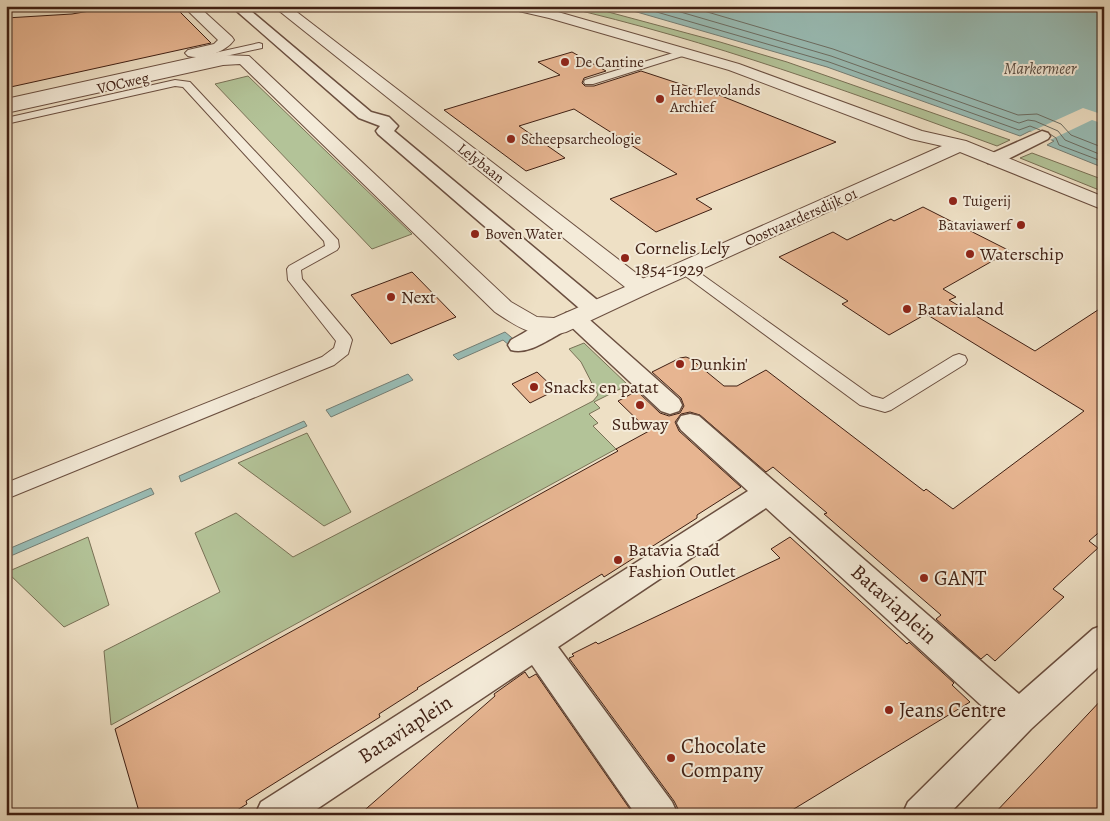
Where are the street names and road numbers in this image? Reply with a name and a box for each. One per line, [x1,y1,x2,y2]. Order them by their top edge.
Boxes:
street label: VOCweg [94,67,151,99]
street label: Lelybaan [453,138,509,188]
street label: Oostvaardersdijk 01 [742,183,860,251]
street label: Bataviaplein [845,558,943,650]
street label: Bataviaplein [353,688,457,770]

